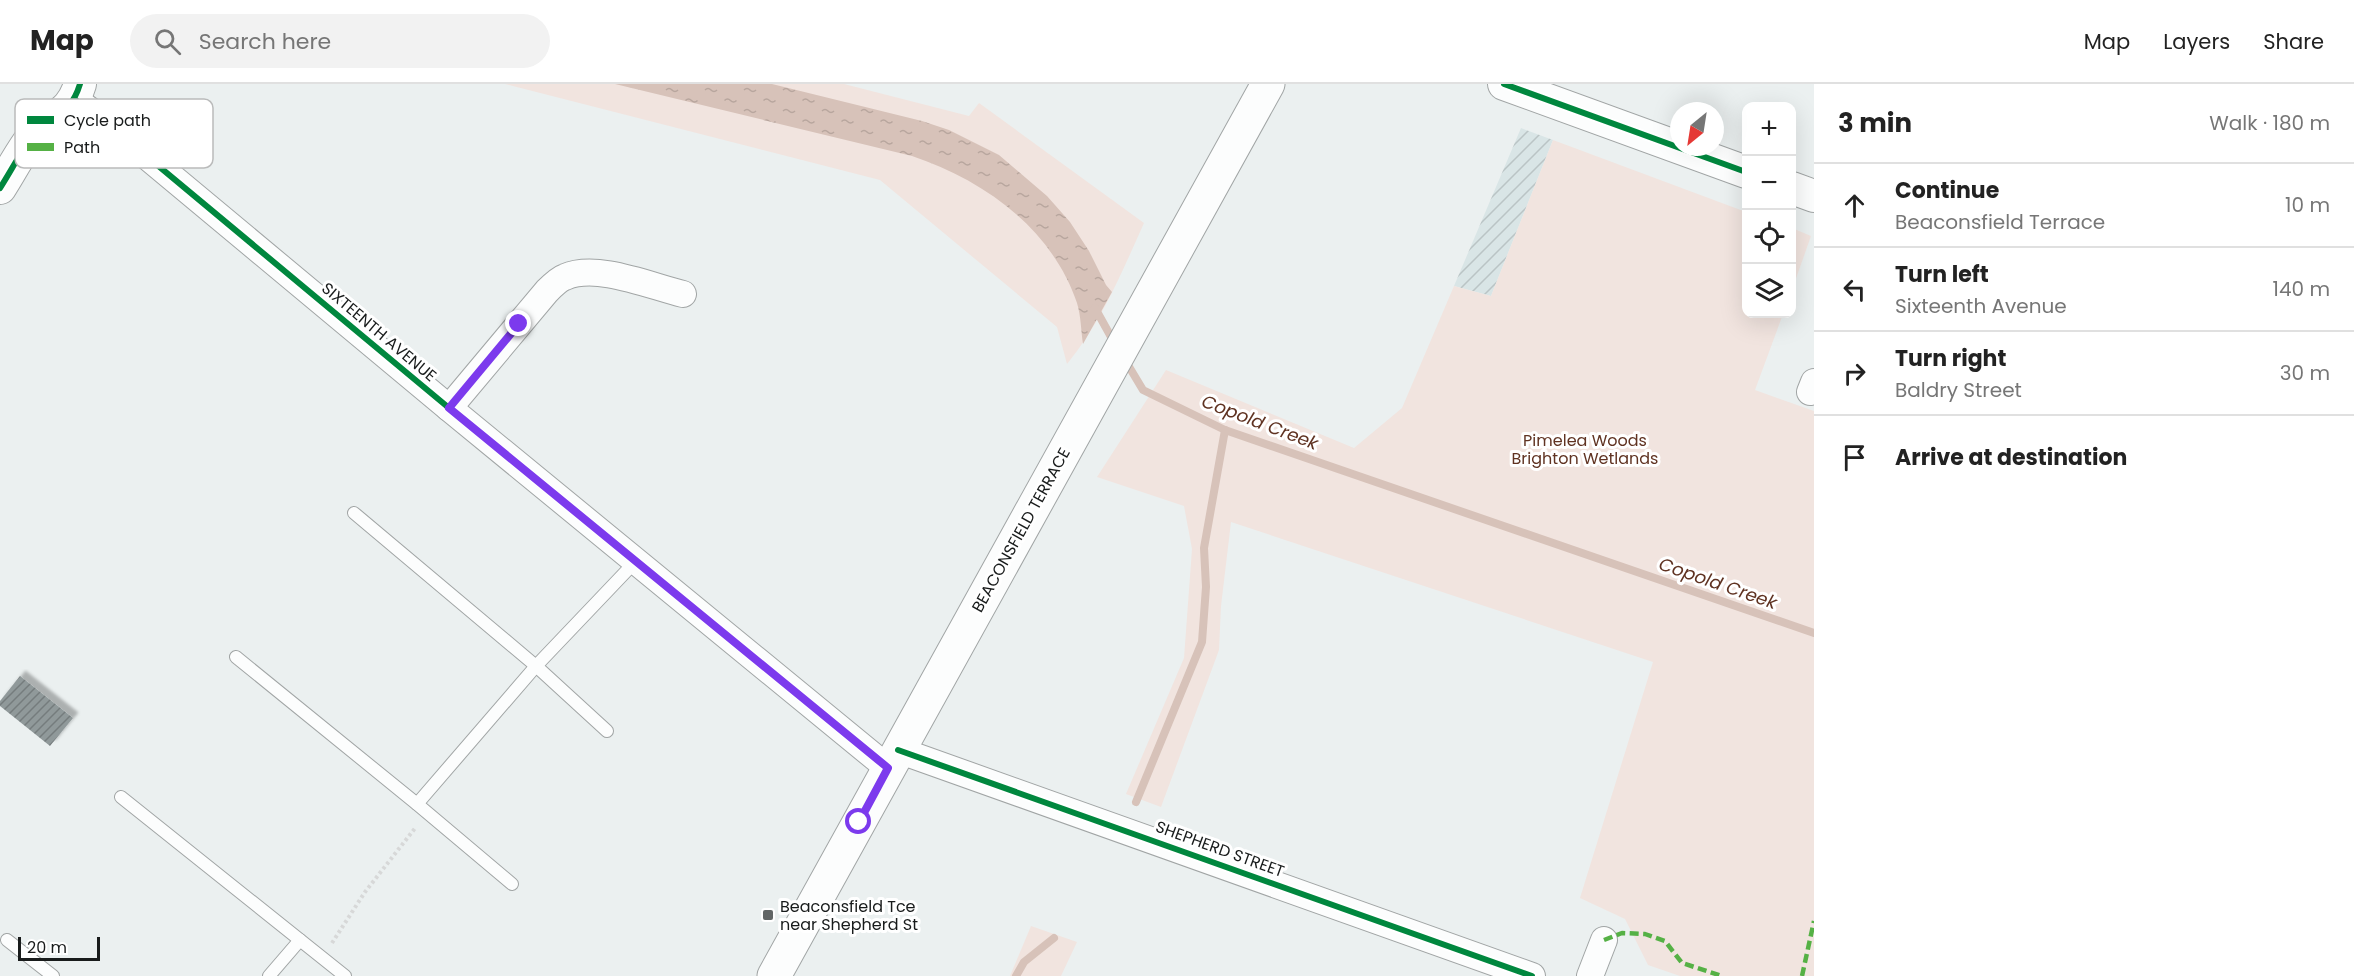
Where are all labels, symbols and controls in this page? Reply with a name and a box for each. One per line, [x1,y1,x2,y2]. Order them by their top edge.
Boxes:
search box [130,14,550,68]
text: Map [30,21,94,60]
icon: search [151,25,184,58]
text: Search here [199,26,331,57]
text: Map [2084,27,2130,56]
text: Layers [2163,27,2230,56]
text: Share [2263,27,2324,56]
legend [15,99,213,168]
north arrow [1670,102,1724,156]
map controls [1742,102,1796,318]
button: + [1742,102,1796,156]
text: 3 min [1838,105,1912,141]
text: Cycle path [64,109,151,132]
text: Walk · 180 m [2209,109,2330,137]
text: Path [64,136,100,159]
button: − [1742,156,1796,210]
text: Continue [1895,175,1999,206]
icon: ahead [1838,189,1871,222]
text: 10 m [2285,191,2330,219]
text: Beaconsfield Terrace [1895,208,2105,236]
button: locate [1742,210,1796,264]
text: Turn left [1895,259,1989,290]
button: layers [1742,264,1796,318]
icon: left [1838,273,1871,306]
text: 140 m [2273,275,2330,303]
street label: SIXTEENTH AVENUE [317,277,441,387]
text: Sixteenth Avenue [1895,292,2067,320]
route end [505,310,531,336]
text: Turn right [1895,343,2006,374]
icon: right [1838,357,1871,390]
text: 30 m [2280,359,2330,387]
text: Baldry Street [1895,376,2022,404]
water label: Copold Creek [1198,388,1323,456]
park label: Pimelea Woods Brighton Wetlands [1512,429,1658,470]
icon: arrive [1838,441,1871,474]
text: Arrive at destination [1895,442,2127,473]
street label: BEACONSFIELD TERRACE [966,444,1076,616]
water label: Copold Creek [1656,551,1781,615]
route start [845,808,871,834]
street label: SHEPHERD STREET [1152,815,1288,883]
place label: Beaconsfield Tce near Shepherd St [780,895,918,936]
marker: Beaconsfield Tce near Shepherd St [761,908,775,922]
scale bar [18,934,100,962]
text: 20 m [27,936,67,959]

